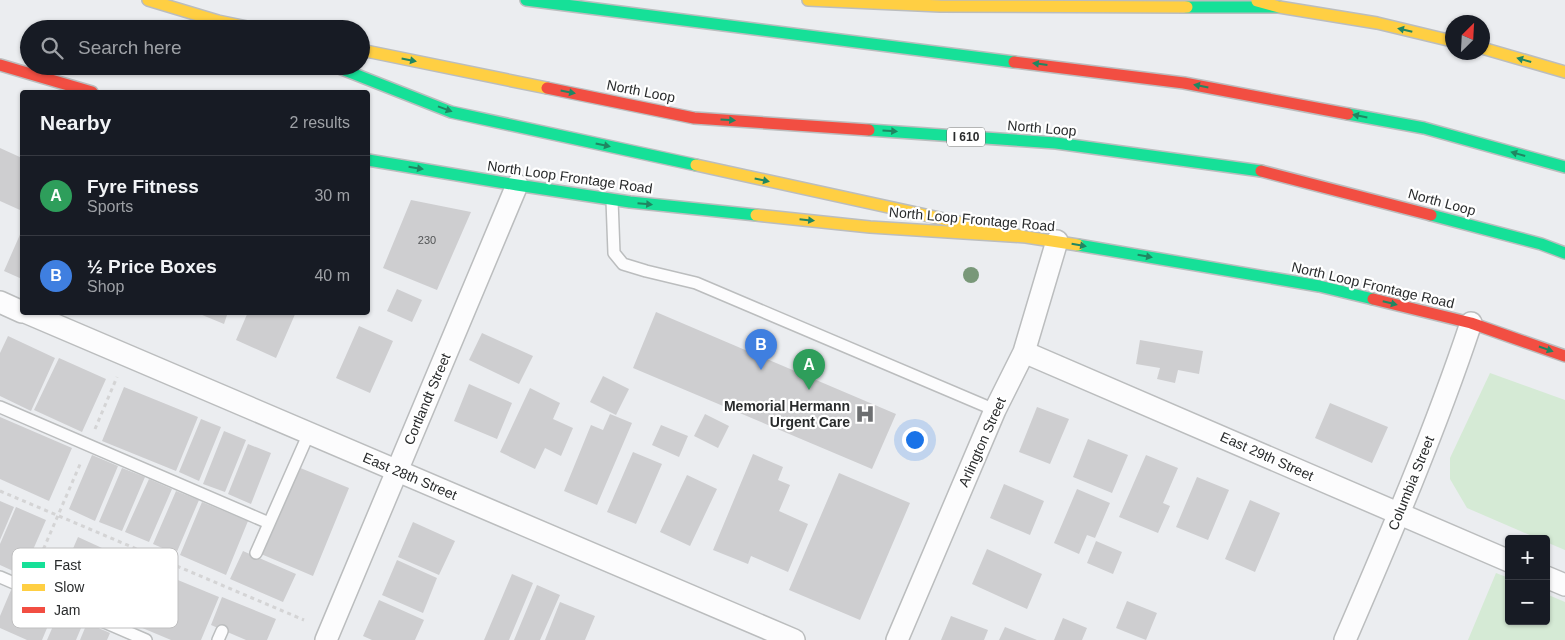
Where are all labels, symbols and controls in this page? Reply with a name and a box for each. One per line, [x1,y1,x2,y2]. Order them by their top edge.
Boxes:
north arrow [1445,15,1490,60]
search box [20,20,370,75]
one-way arrow [1398,26,1413,34]
icon: search [38,34,66,62]
text: Search here [78,37,182,58]
one-way arrow [401,56,417,64]
one-way arrow [1516,56,1531,64]
one-way arrow [1031,60,1047,68]
street label: North Loop [605,77,677,106]
one-way arrow [1192,81,1208,89]
one-way arrow [561,88,576,96]
one-way arrow [438,105,453,113]
text: Nearby [40,111,111,134]
one-way arrow [1352,111,1368,119]
text: 2 results [290,114,350,131]
one-way arrow [720,116,736,124]
street label: North Loop [1007,117,1077,139]
one-way arrow [882,128,898,136]
road number: I 610 [947,128,985,146]
one-way arrow [596,142,612,150]
one-way arrow [1511,150,1526,158]
street label: North Loop Frontage Road [486,157,654,197]
one-way arrow [408,165,424,173]
text: Fyre Fitness [87,176,199,197]
one-way arrow [755,176,770,184]
street label: North Loop [1406,185,1478,219]
text: A [50,187,62,204]
text: 30 m [314,187,350,204]
text: Sports [87,198,133,215]
one-way arrow [638,200,654,208]
street label: North Loop Frontage Road [888,204,1056,234]
one-way arrow [799,216,815,224]
house number: 230 [418,234,436,246]
one-way arrow [1071,241,1087,249]
one-way arrow [1137,252,1153,260]
text: ½ Price Boxes [87,256,217,277]
street label: North Loop Frontage Road [1290,258,1456,312]
text: B [50,267,62,284]
text: 40 m [314,267,350,284]
text: Shop [87,278,124,295]
one-way arrow [1383,300,1398,308]
pin: B [745,329,777,370]
one-way arrow [1539,346,1554,354]
pin: A [793,349,825,390]
street label: Cortlandt Street [400,351,454,447]
street label: Arlington Street [955,395,1009,489]
place label: Memorial Hermann Urgent Care [724,398,850,430]
hospital icon: Memorial Hermann Urgent Care [854,403,876,425]
your location [902,427,928,453]
street label: East 29th Street [1218,428,1316,484]
street label: Columbia Street [1385,433,1437,533]
street label: East 28th Street [361,449,459,503]
map controls [1505,535,1550,625]
button: + [1505,535,1550,580]
legend [12,548,178,628]
text: Fast [54,557,81,573]
text: Slow [54,579,85,595]
button: − [1505,580,1550,625]
text: Jam [54,602,80,618]

